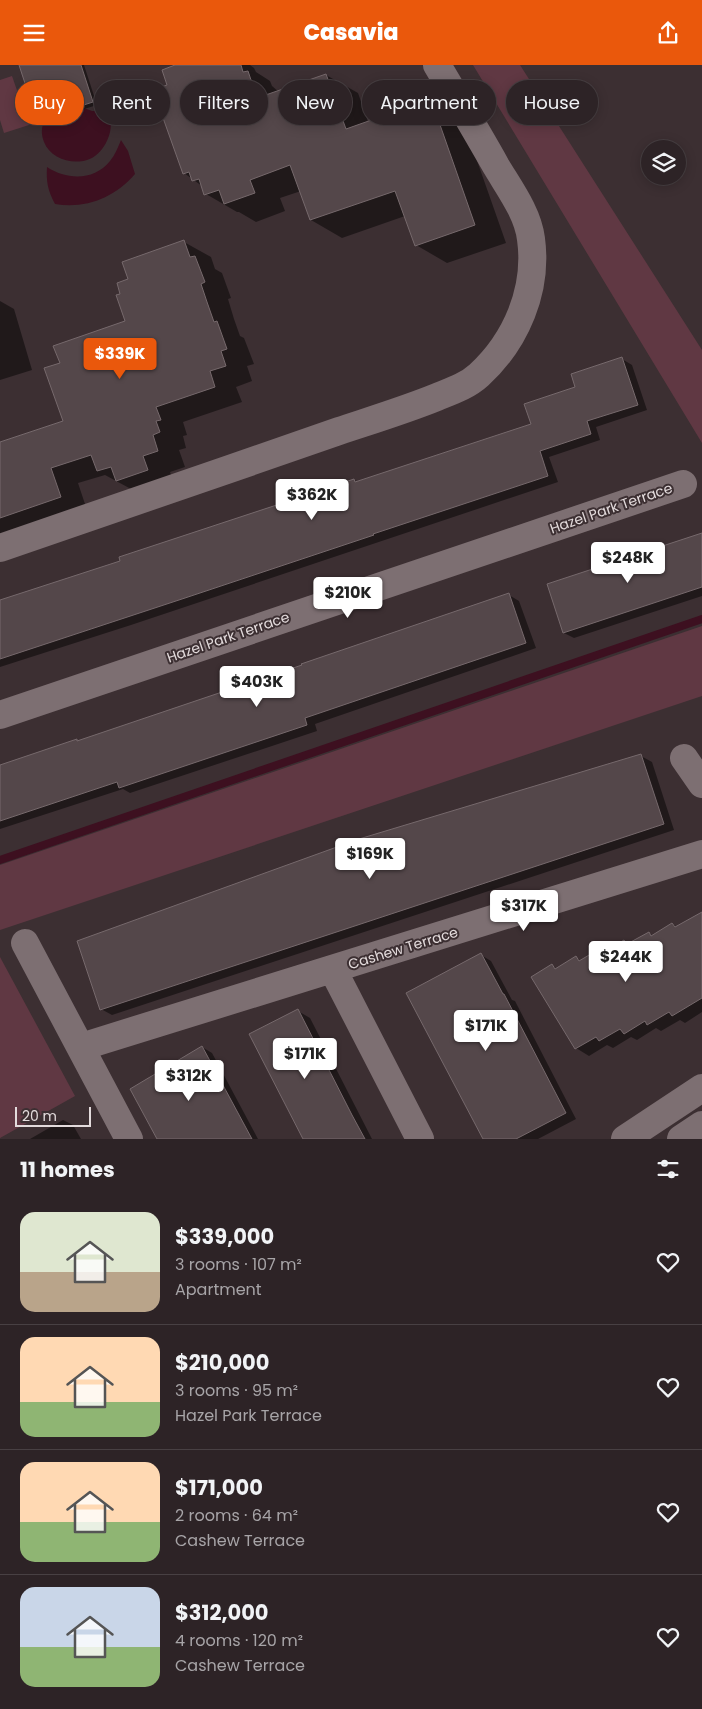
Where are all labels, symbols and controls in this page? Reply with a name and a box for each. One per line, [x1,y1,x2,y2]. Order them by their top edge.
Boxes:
text: Casavia [303,17,399,48]
icon: menu [20,19,48,47]
icon: share [654,19,682,47]
chip: Buy [15,80,84,125]
chip: Rent [94,80,170,125]
chip: Filters [180,80,268,125]
chip: New [278,80,352,125]
chip: Apartment [362,80,496,125]
chip: House [506,80,598,125]
map controls [641,140,686,185]
button: layers [641,140,686,185]
pin: $339K [85,337,155,380]
text: $339K [95,342,145,365]
street label: Hazel Park Terrace [547,478,675,538]
pin: $362K [277,479,347,521]
text: $362K [287,483,337,506]
pin: $248K [593,541,663,584]
text: $248K [602,546,654,569]
pin: $210K [313,577,383,619]
text: $210K [324,581,372,604]
street label: Hazel Park Terrace [164,607,292,667]
pin: $403K [222,665,292,708]
text: $403K [231,670,283,693]
pin: $169K [335,837,405,880]
text: $169K [346,842,394,865]
pin: $317K [489,889,559,932]
text: $317K [501,894,547,917]
street label: Cashew Terrace [346,922,461,974]
pin: $244K [591,941,661,983]
text: $244K [600,945,652,968]
pin: $171K [451,1009,521,1052]
text: $171K [465,1014,507,1037]
pin: $171K [270,1037,340,1080]
text: $171K [284,1042,326,1065]
pin: $312K [154,1059,224,1102]
text: $312K [166,1064,212,1087]
scale bar [15,1104,91,1127]
text: 20 m [22,1106,57,1126]
text: 11 homes [20,1155,115,1184]
icon: filters [654,1155,682,1183]
text: $339,000 [175,1222,274,1251]
icon: home [60,1232,120,1292]
icon: heart [654,1248,682,1276]
text: 3 rooms · 107 m² [175,1253,302,1276]
text: Apartment [175,1278,262,1301]
text: $210,000 [175,1348,270,1377]
icon: home [60,1357,120,1417]
icon: heart [654,1373,682,1401]
text: 3 rooms · 95 m² [175,1379,298,1402]
text: Hazel Park Terrace [175,1404,322,1427]
text: $171,000 [175,1473,263,1502]
icon: home [60,1482,120,1542]
icon: heart [654,1498,682,1526]
text: 2 rooms · 64 m² [175,1504,298,1527]
text: Cashew Terrace [175,1529,305,1552]
text: $312,000 [175,1598,269,1627]
icon: home [60,1607,120,1667]
icon: heart [654,1623,682,1651]
text: 4 rooms · 120 m² [175,1629,303,1652]
text: Cashew Terrace [175,1654,305,1677]

